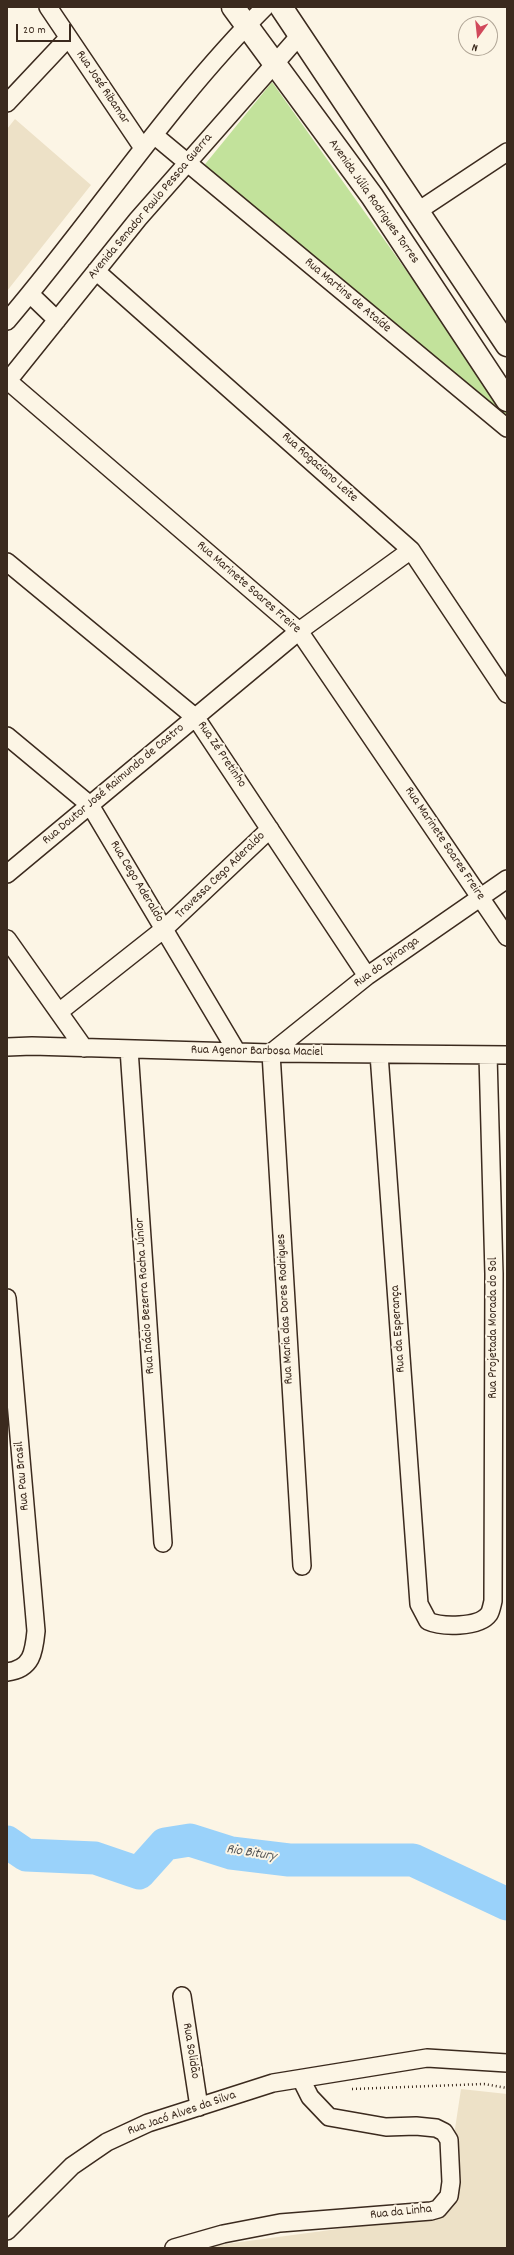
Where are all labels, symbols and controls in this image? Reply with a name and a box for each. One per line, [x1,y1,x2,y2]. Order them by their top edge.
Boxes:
scale bar [18,16,73,42]
north arrow [458,16,498,56]
text: 20 m [23,22,46,39]
text: N [470,38,480,55]
street label: Rua José Ribamar [72,48,132,128]
street label: Avenida Senador Paulo Pessoa Guerra [85,131,217,283]
street label: Avenida Júlia Rodrigues Torres [324,137,422,267]
street label: Rua Martins de Ataíde [301,255,393,337]
street label: Rua Rogaciano Leite [278,430,360,506]
street label: Rua Marinete Soares Freire [193,538,303,638]
street label: Rua Zé Pretinho [193,719,249,791]
street label: Rua Doutor José Raimundo de Castro [40,721,188,849]
street label: Rua Marinete Soares Freire [400,785,488,903]
street label: Travessa Cego Aderaldo [173,829,269,923]
street label: Rua Cego Aderaldo [106,838,166,926]
street label: Rua do Ipiranga [351,934,423,992]
street label: Rua Agenor Barbosa Maciel [191,1043,323,1061]
street label: Rua Inácio Bezerra Rocha Júnior [133,1217,159,1375]
street label: Rua Maria das Dores Rodrigues [274,1233,298,1385]
street label: Rua Projetada Morada do Sol [486,1257,502,1399]
street label: Rua da Esperança [388,1285,410,1373]
street label: Rua Pau Brasil [12,1441,34,1511]
water label: Rio Bitury [225,1842,277,1866]
street label: Rua Solidão [178,2022,202,2080]
street label: Rua Jacó Alves da Silva [126,2088,238,2140]
street label: Rua da Linha [369,2202,433,2224]

